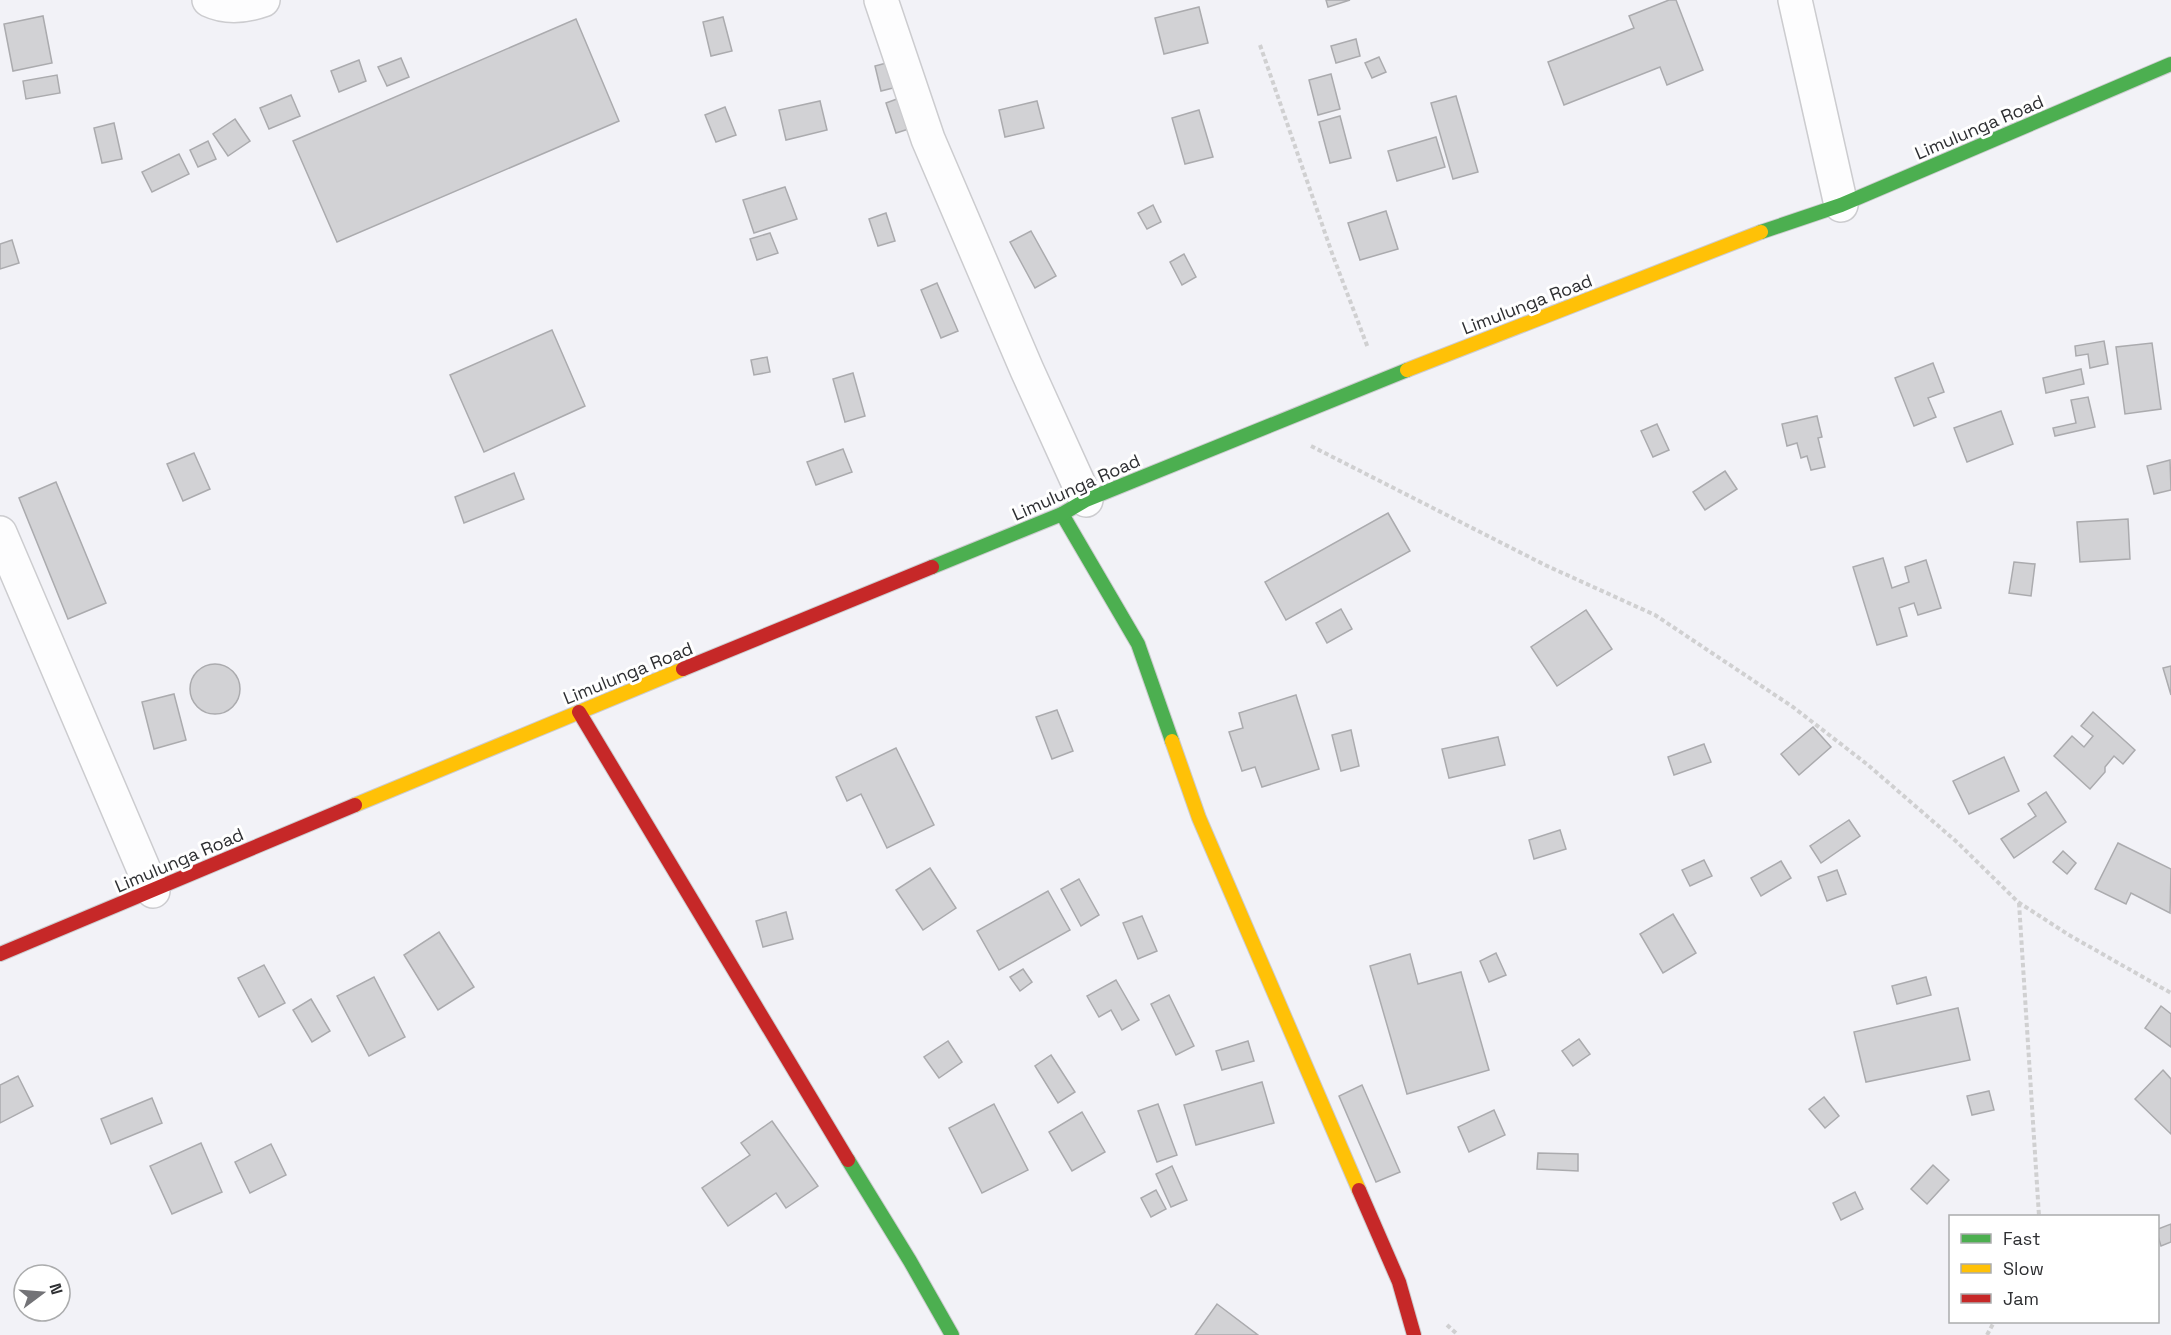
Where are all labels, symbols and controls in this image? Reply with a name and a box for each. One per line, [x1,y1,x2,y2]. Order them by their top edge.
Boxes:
street label: Limulunga Road [1911,89,2047,165]
street label: Limulunga Road [1459,269,1595,339]
street label: Limulunga Road [1008,448,1144,526]
street label: Limulunga Road [560,637,696,709]
street label: Limulunga Road [111,822,247,898]
legend [1949,1215,2159,1323]
text: Fast [2003,1227,2040,1250]
text: Slow [2003,1257,2044,1280]
north arrow [12,1263,72,1323]
text: N [44,1281,68,1297]
text: Jam [2003,1287,2039,1310]

